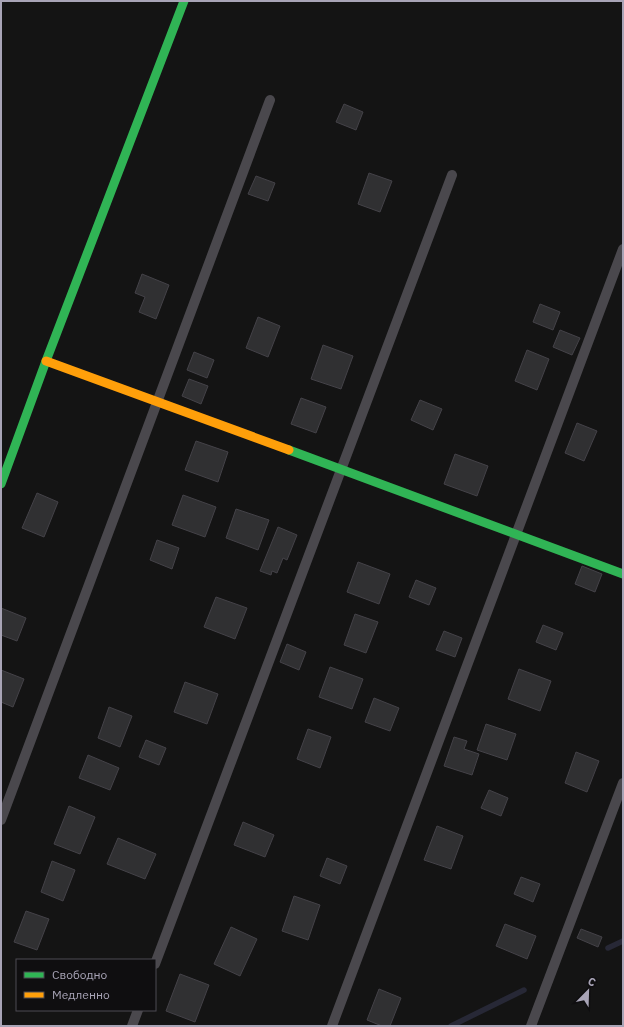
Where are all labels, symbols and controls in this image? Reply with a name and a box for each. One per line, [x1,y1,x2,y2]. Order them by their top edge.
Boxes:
legend [16,959,156,1011]
text: Свободно [52,967,108,982]
north arrow [568,971,608,1011]
text: С [586,974,598,990]
text: Медленно [52,987,110,1002]

